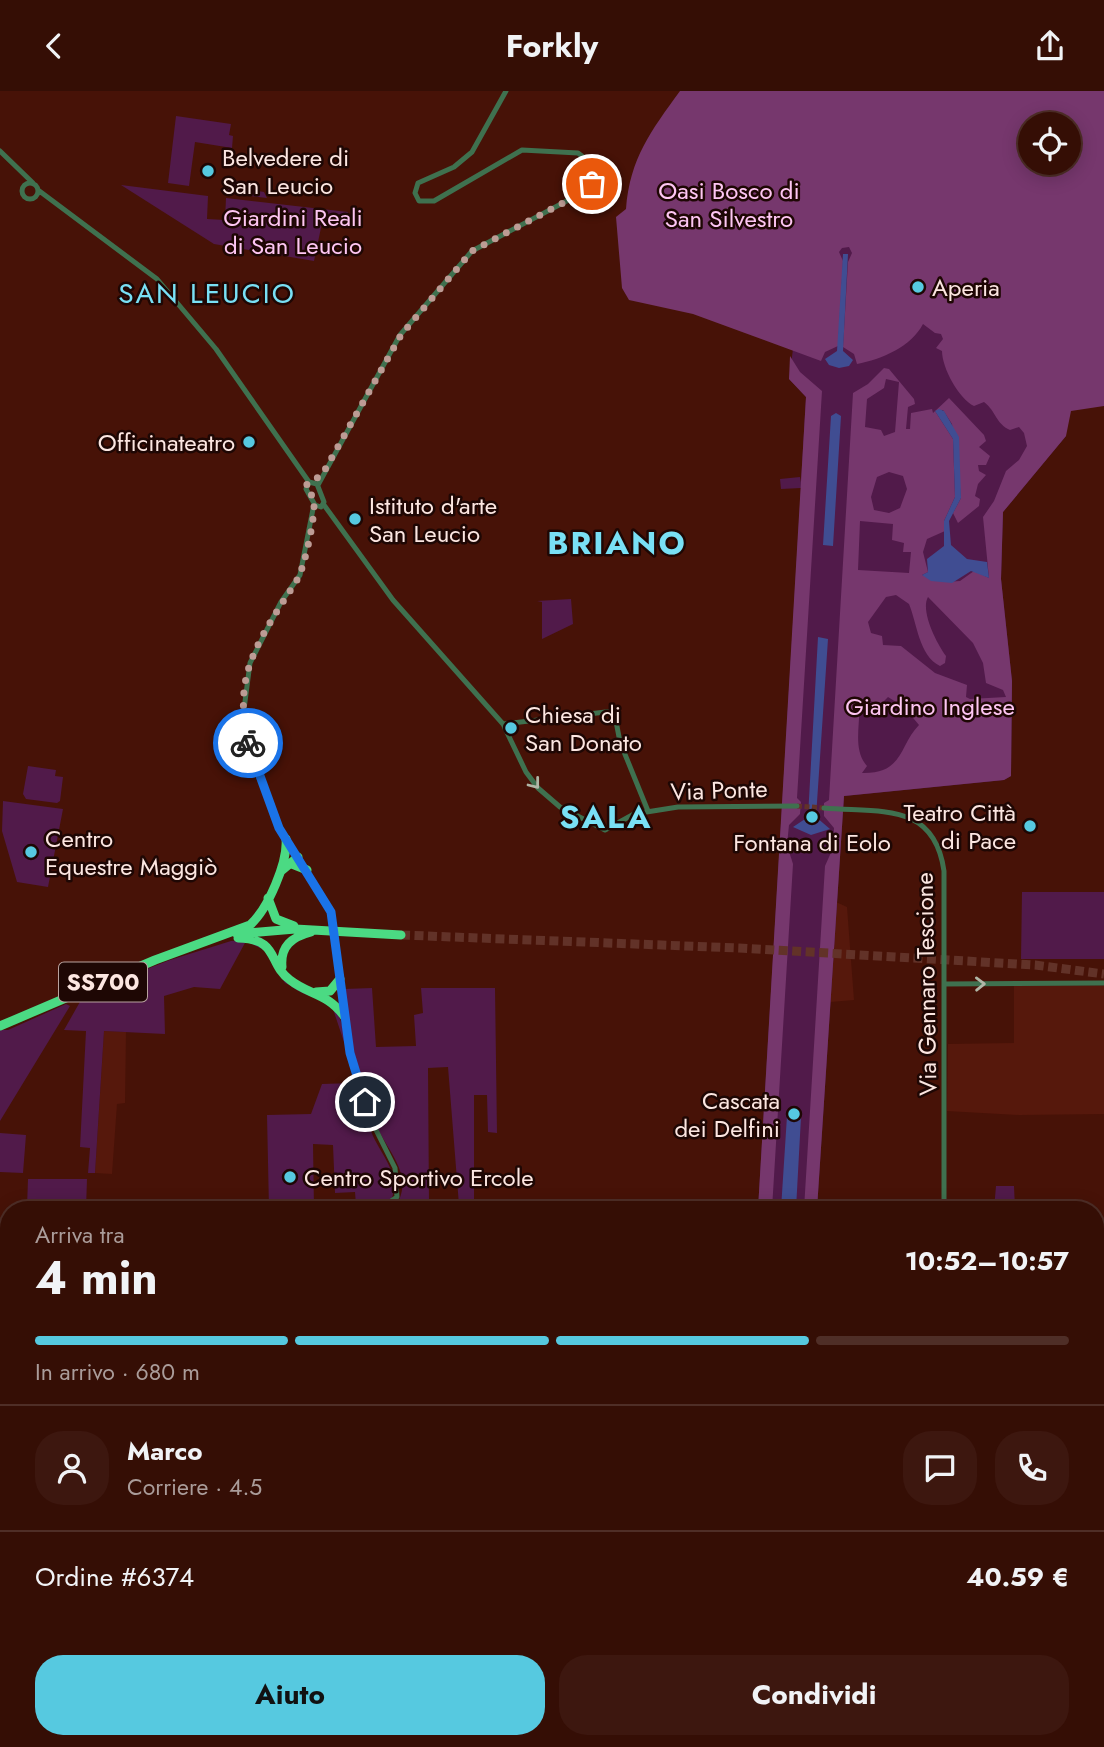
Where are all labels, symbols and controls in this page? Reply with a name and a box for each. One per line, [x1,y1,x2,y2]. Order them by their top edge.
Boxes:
text: Forkly [506,23,598,69]
icon: back [35,27,73,65]
icon: share [1031,27,1069,65]
map controls [1018,112,1081,175]
button: locate [1018,112,1081,175]
place label: Belvedere di San Leucio [222,140,349,203]
pin [562,154,622,214]
marker: Belvedere di San Leucio [200,163,216,179]
icon: bag [573,165,611,203]
park label: Oasi Bosco di San Silvestro [658,173,800,236]
park label: Giardini Reali di San Leucio [223,200,363,263]
place label: Aperia [932,270,1000,305]
district label: SAN LEUCIO [118,273,296,314]
marker: Aperia [910,279,926,295]
place label: Officinateatro [98,425,235,460]
marker: Officinateatro [241,434,257,450]
place label: Istituto d'arte San Leucio [369,488,497,551]
marker: Istituto d'arte San Leucio [347,511,363,527]
district label: BRIANO [547,520,687,566]
park label: Giardino Inglese [845,689,1015,724]
place label: Chiesa di San Donato [525,697,642,760]
courier [213,708,283,778]
marker: Chiesa di San Donato [503,720,519,736]
icon: bike [229,724,267,762]
street label: Via Ponte [670,771,768,809]
one-way arrow [527,775,539,788]
district label: SALA [560,794,652,840]
place label: Teatro Città di Pace [904,795,1016,858]
marker: Fontana di Eolo [804,809,820,825]
marker: Teatro Città di Pace [1022,818,1038,834]
place label: Centro Equestre Maggiò [45,821,217,884]
place label: Fontana di Eolo [733,825,891,860]
marker: Centro Equestre Maggiò [23,844,39,860]
street label: Via Gennaro Tescione [907,872,945,1096]
road number: SS700 [59,963,147,1002]
one-way arrow [975,976,986,991]
pin [335,1072,395,1132]
icon: home [346,1083,384,1121]
place label: Cascata dei Delfini [674,1083,780,1146]
marker: Cascata dei Delfini [786,1106,802,1122]
place label: Centro Sportivo Ercole [304,1160,534,1195]
marker: Centro Sportivo Ercole [282,1169,298,1185]
text: Arriva tra [35,1218,125,1252]
text: 10:52–10:57 [905,1242,1069,1280]
text: 4 min [35,1245,158,1311]
text: In arrivo · 680 m [35,1355,200,1389]
button: person [35,1431,109,1505]
button: chat [903,1431,977,1505]
button: phone [995,1431,1069,1505]
text: Marco [127,1432,203,1470]
text: Corriere · 4.5 [127,1470,262,1504]
text: Ordine #6374 [35,1558,194,1596]
text: 40.59 € [966,1558,1069,1596]
button: Aiuto [35,1655,545,1735]
button: Condividi [559,1655,1069,1735]

